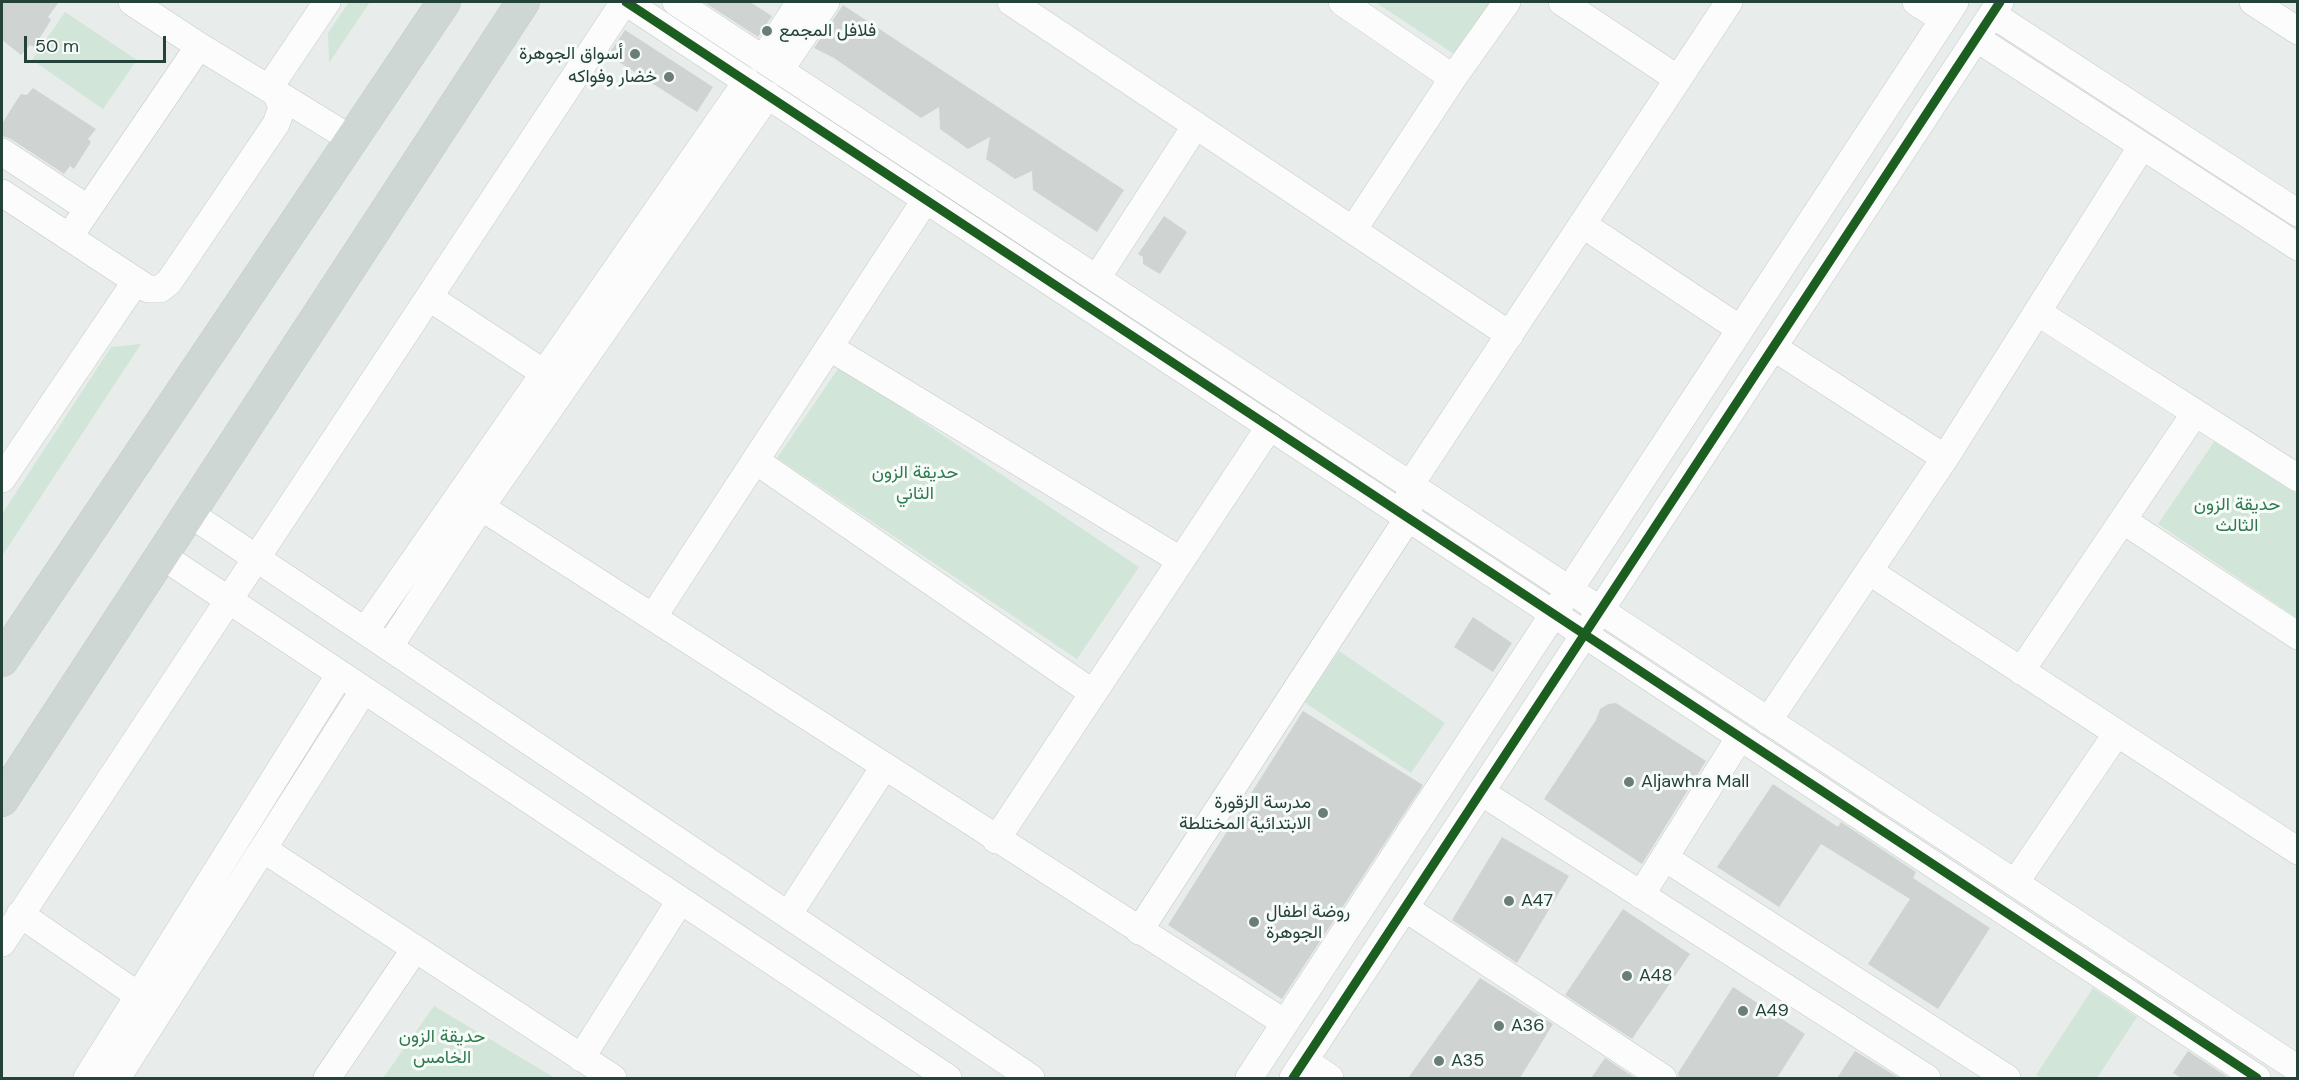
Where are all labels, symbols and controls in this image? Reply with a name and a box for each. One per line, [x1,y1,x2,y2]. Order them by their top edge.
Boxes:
place label: فلافل المجمع [779,20,876,42]
scale bar [27,24,170,62]
marker: فلافل المجمع [760,24,774,38]
text: 50 m [35,34,79,58]
place label: أسواق الجوهرة [519,43,623,65]
marker: أسواق الجوهرة [628,47,642,61]
place label: خضار وفواكه [568,66,657,88]
marker: خضار وفواكه [662,70,676,84]
park label: حديقة الزون الثاني [872,462,958,504]
park label: حديقة الزون الثالث [2194,494,2280,536]
place label: Aljawhra Mall [1641,771,1749,793]
marker: Aljawhra Mall [1622,775,1636,789]
place label: مدرسة الزقورة الابتدائية المختلطة [1179,792,1311,834]
marker: مدرسة الزقورة الابتدائية المختلطة [1316,806,1330,820]
place label: A47 [1521,890,1553,912]
marker: A47 [1502,894,1516,908]
place label: روضة اطفال الجوهرة [1266,901,1350,944]
marker: روضة اطفال الجوهرة [1247,915,1261,929]
place label: A48 [1639,965,1672,987]
marker: A48 [1620,969,1634,983]
place label: A49 [1755,1000,1789,1022]
marker: A49 [1736,1004,1750,1018]
place label: A36 [1511,1015,1545,1037]
marker: A36 [1492,1019,1506,1033]
park label: حديقة الزون الخامس [399,1026,485,1068]
place label: A35 [1451,1050,1484,1072]
marker: A35 [1432,1054,1446,1068]

